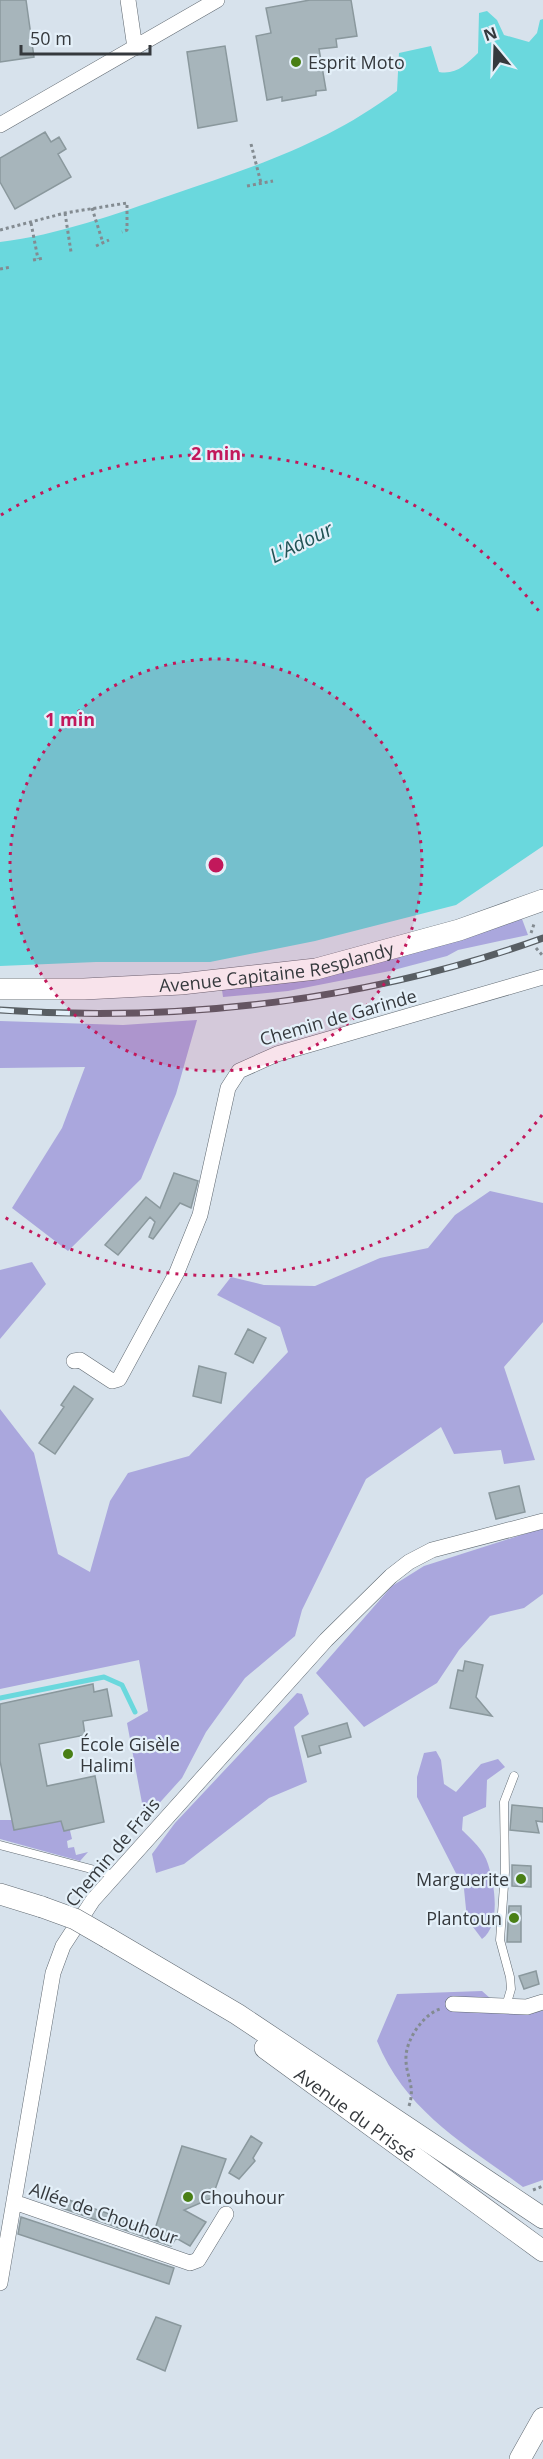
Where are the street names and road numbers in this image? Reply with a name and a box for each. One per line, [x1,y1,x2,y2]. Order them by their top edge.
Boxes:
street label: Avenue Capitaine Resplandy [158,936,397,997]
street label: Chemin de Garinde [257,983,419,1051]
street label: Chemin de Frais [59,1793,165,1911]
street label: Avenue du Prissé [290,2062,421,2166]
street label: Allée de Chouhour [26,2176,182,2250]

